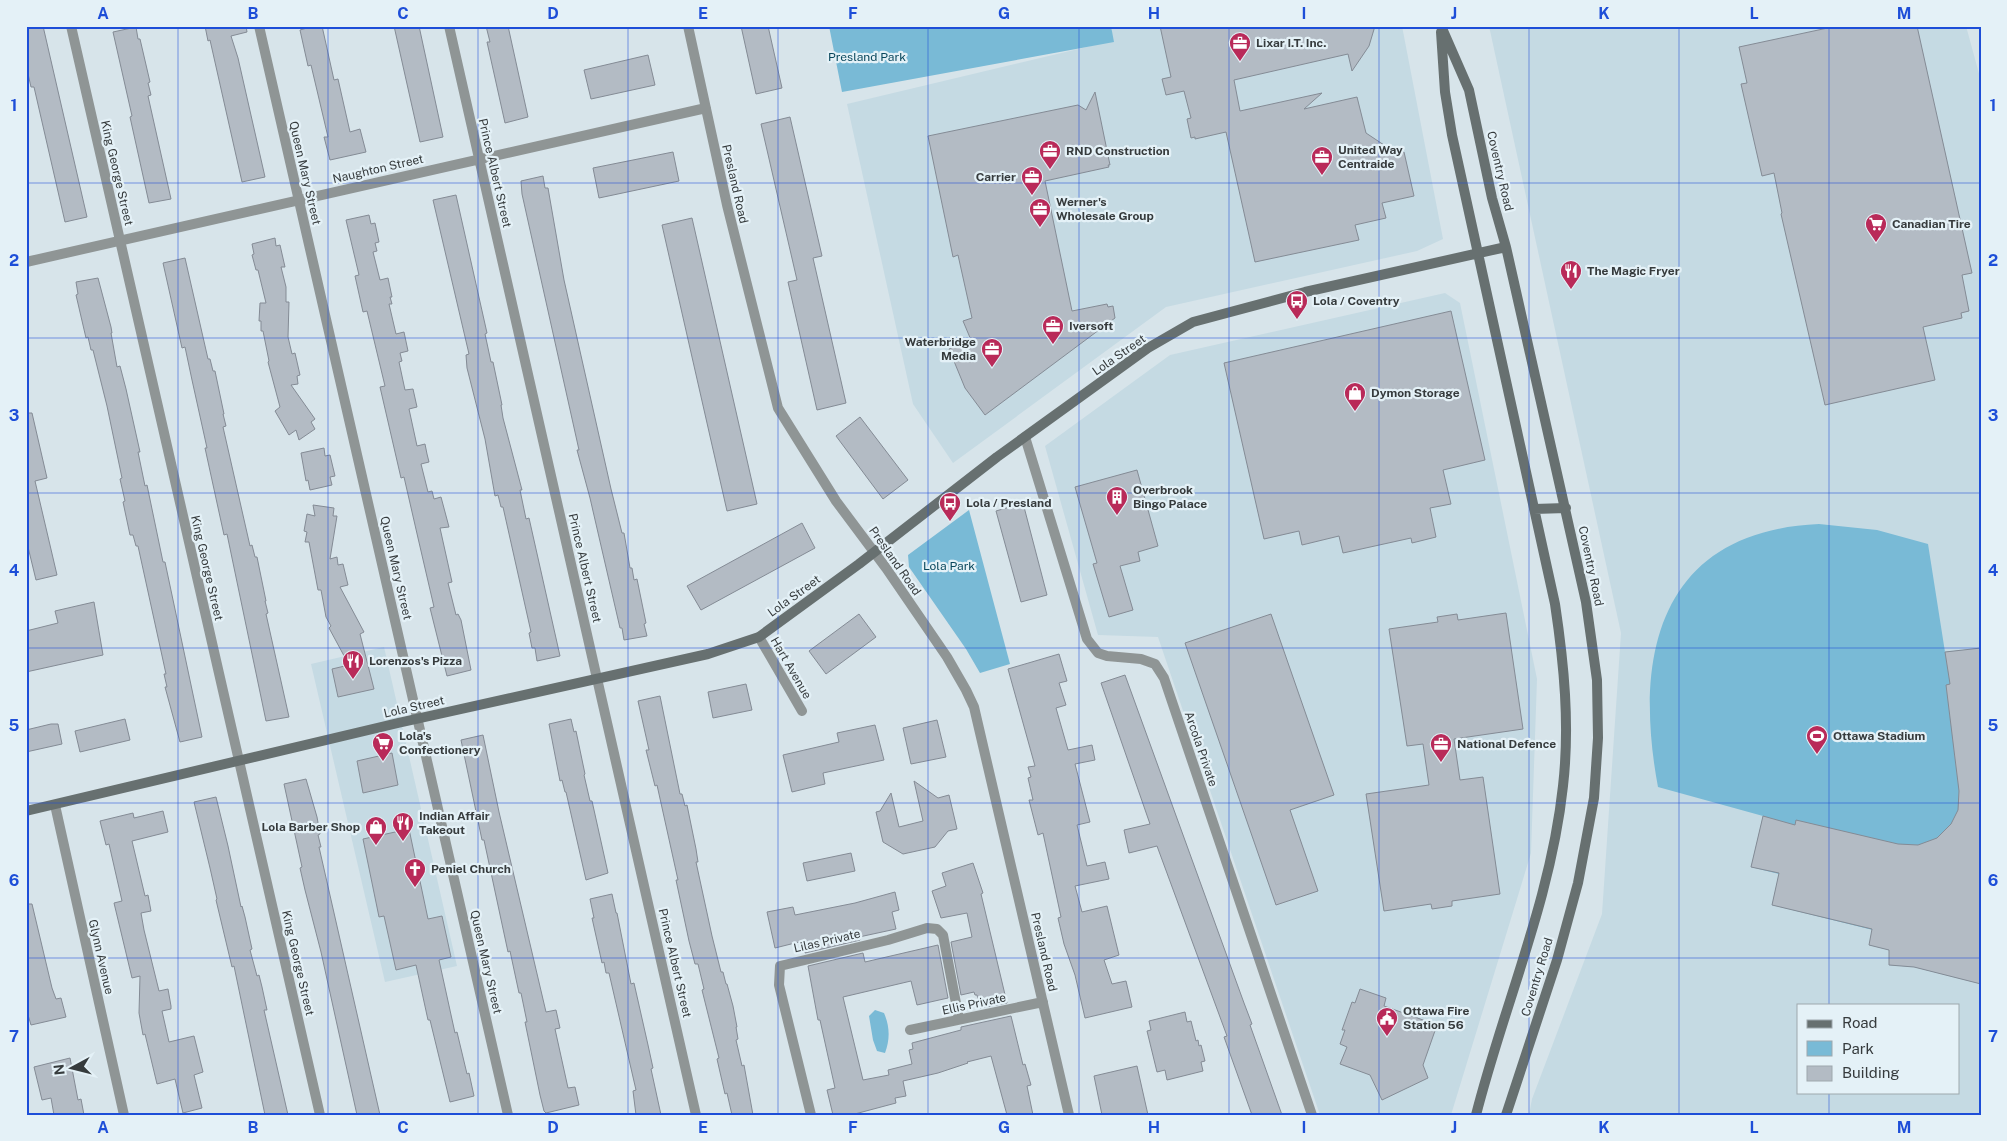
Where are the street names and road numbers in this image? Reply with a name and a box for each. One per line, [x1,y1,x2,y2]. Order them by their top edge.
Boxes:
street label: Prince Albert Street [476,117,514,229]
street label: King George Street [98,119,136,227]
street label: Queen Mary Street [286,120,324,226]
street label: Coventry Road [1484,130,1516,212]
street label: Presland Road [719,143,751,225]
street label: Naughton Street [331,152,425,186]
street label: Lola Street [1090,331,1149,378]
street label: Prince Albert Street [566,512,604,624]
street label: King George Street [188,514,226,622]
street label: Queen Mary Street [377,515,415,621]
street label: Presland Road [866,524,924,598]
street label: Coventry Road [1576,525,1606,607]
street label: Lola Street [765,572,823,620]
street label: Hart Avenue [768,635,814,702]
street label: Lola Street [382,693,446,721]
street label: Arcola Private [1182,710,1220,789]
street label: Prince Albert Street [656,907,694,1019]
street label: King George Street [279,909,317,1017]
street label: Queen Mary Street [467,909,505,1015]
street label: Presland Road [1028,911,1060,993]
street label: Glynn Avenue [86,918,116,996]
street label: Lilas Private [792,926,862,955]
street label: Coventry Road [1518,936,1556,1018]
street label: Ellis Private [941,990,1008,1018]

